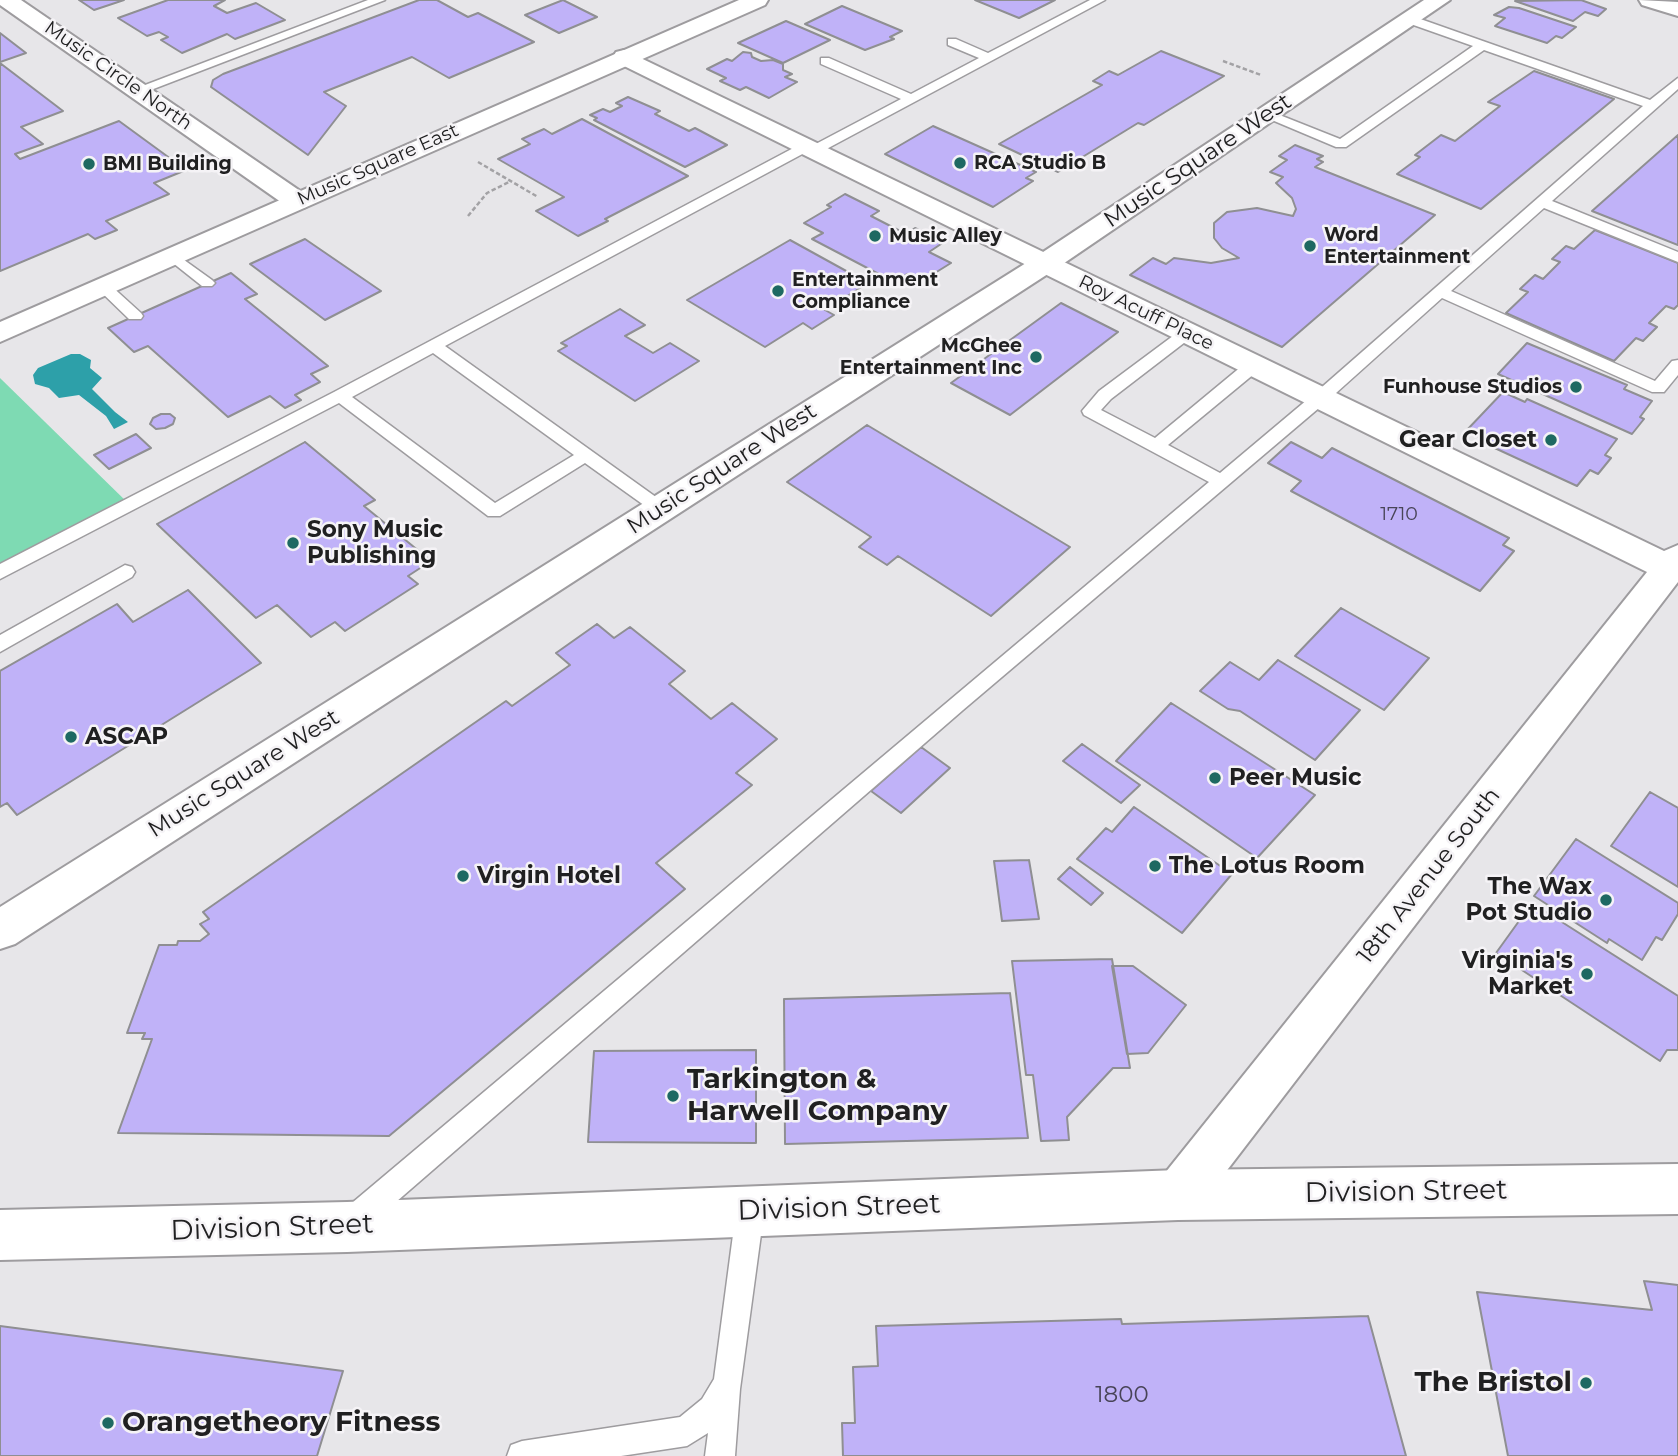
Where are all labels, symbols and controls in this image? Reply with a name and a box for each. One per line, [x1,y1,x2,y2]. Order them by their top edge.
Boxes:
street label: Music Circle North [40,17,196,135]
street label: Music Square West [1099,88,1297,234]
street label: Music Square East [294,119,462,211]
place label: RCA Studio B [974,152,1106,174]
place label: BMI Building [103,153,232,175]
marker: RCA Studio B [952,155,968,171]
marker: BMI Building [81,156,97,172]
place label: Word Entertainment [1324,224,1470,268]
place label: Music Alley [889,225,1002,247]
marker: Music Alley [867,228,883,244]
marker: Word Entertainment [1302,238,1318,254]
place label: Entertainment Compliance [792,269,938,313]
street label: Roy Acuff Place [1075,270,1217,356]
marker: Entertainment Compliance [770,283,786,299]
place label: McGhee Entertainment Inc [840,335,1022,379]
marker: McGhee Entertainment Inc [1028,349,1044,365]
place label: Funhouse Studios [1383,376,1562,398]
marker: Funhouse Studios [1568,379,1584,395]
street label: Music Square West [622,397,822,541]
place label: Gear Closet [1399,426,1537,454]
marker: Gear Closet [1543,432,1559,448]
house number: 1710 [1380,503,1418,525]
place label: Sony Music Publishing [307,516,443,570]
marker: Sony Music Publishing [285,535,301,551]
street label: Music Square West [143,704,345,844]
place label: ASCAP [85,723,168,751]
marker: ASCAP [63,729,79,745]
place label: Peer Music [1229,764,1362,792]
marker: Peer Music [1207,770,1223,786]
street label: 18th Avenue South [1352,783,1506,969]
place label: The Lotus Room [1169,852,1365,880]
marker: The Lotus Room [1147,858,1163,874]
place label: Virgin Hotel [477,862,621,890]
marker: Virgin Hotel [455,868,471,884]
place label: The Wax Pot Studio [1465,873,1592,927]
marker: The Wax Pot Studio [1598,892,1614,908]
place label: Virginia's Market [1462,947,1573,1001]
marker: Virginia's Market [1579,966,1595,982]
place label: Tarkington & Harwell Company [687,1063,947,1129]
marker: Tarkington & Harwell Company [665,1088,681,1104]
street label: Division Street [1304,1173,1508,1211]
street label: Division Street [737,1188,941,1228]
street label: Division Street [170,1208,374,1248]
place label: The Bristol [1414,1366,1572,1400]
marker: The Bristol [1578,1375,1594,1391]
house number: 1800 [1095,1381,1149,1409]
place label: Orangetheory Fitness [122,1406,440,1440]
marker: Orangetheory Fitness [100,1415,116,1431]

